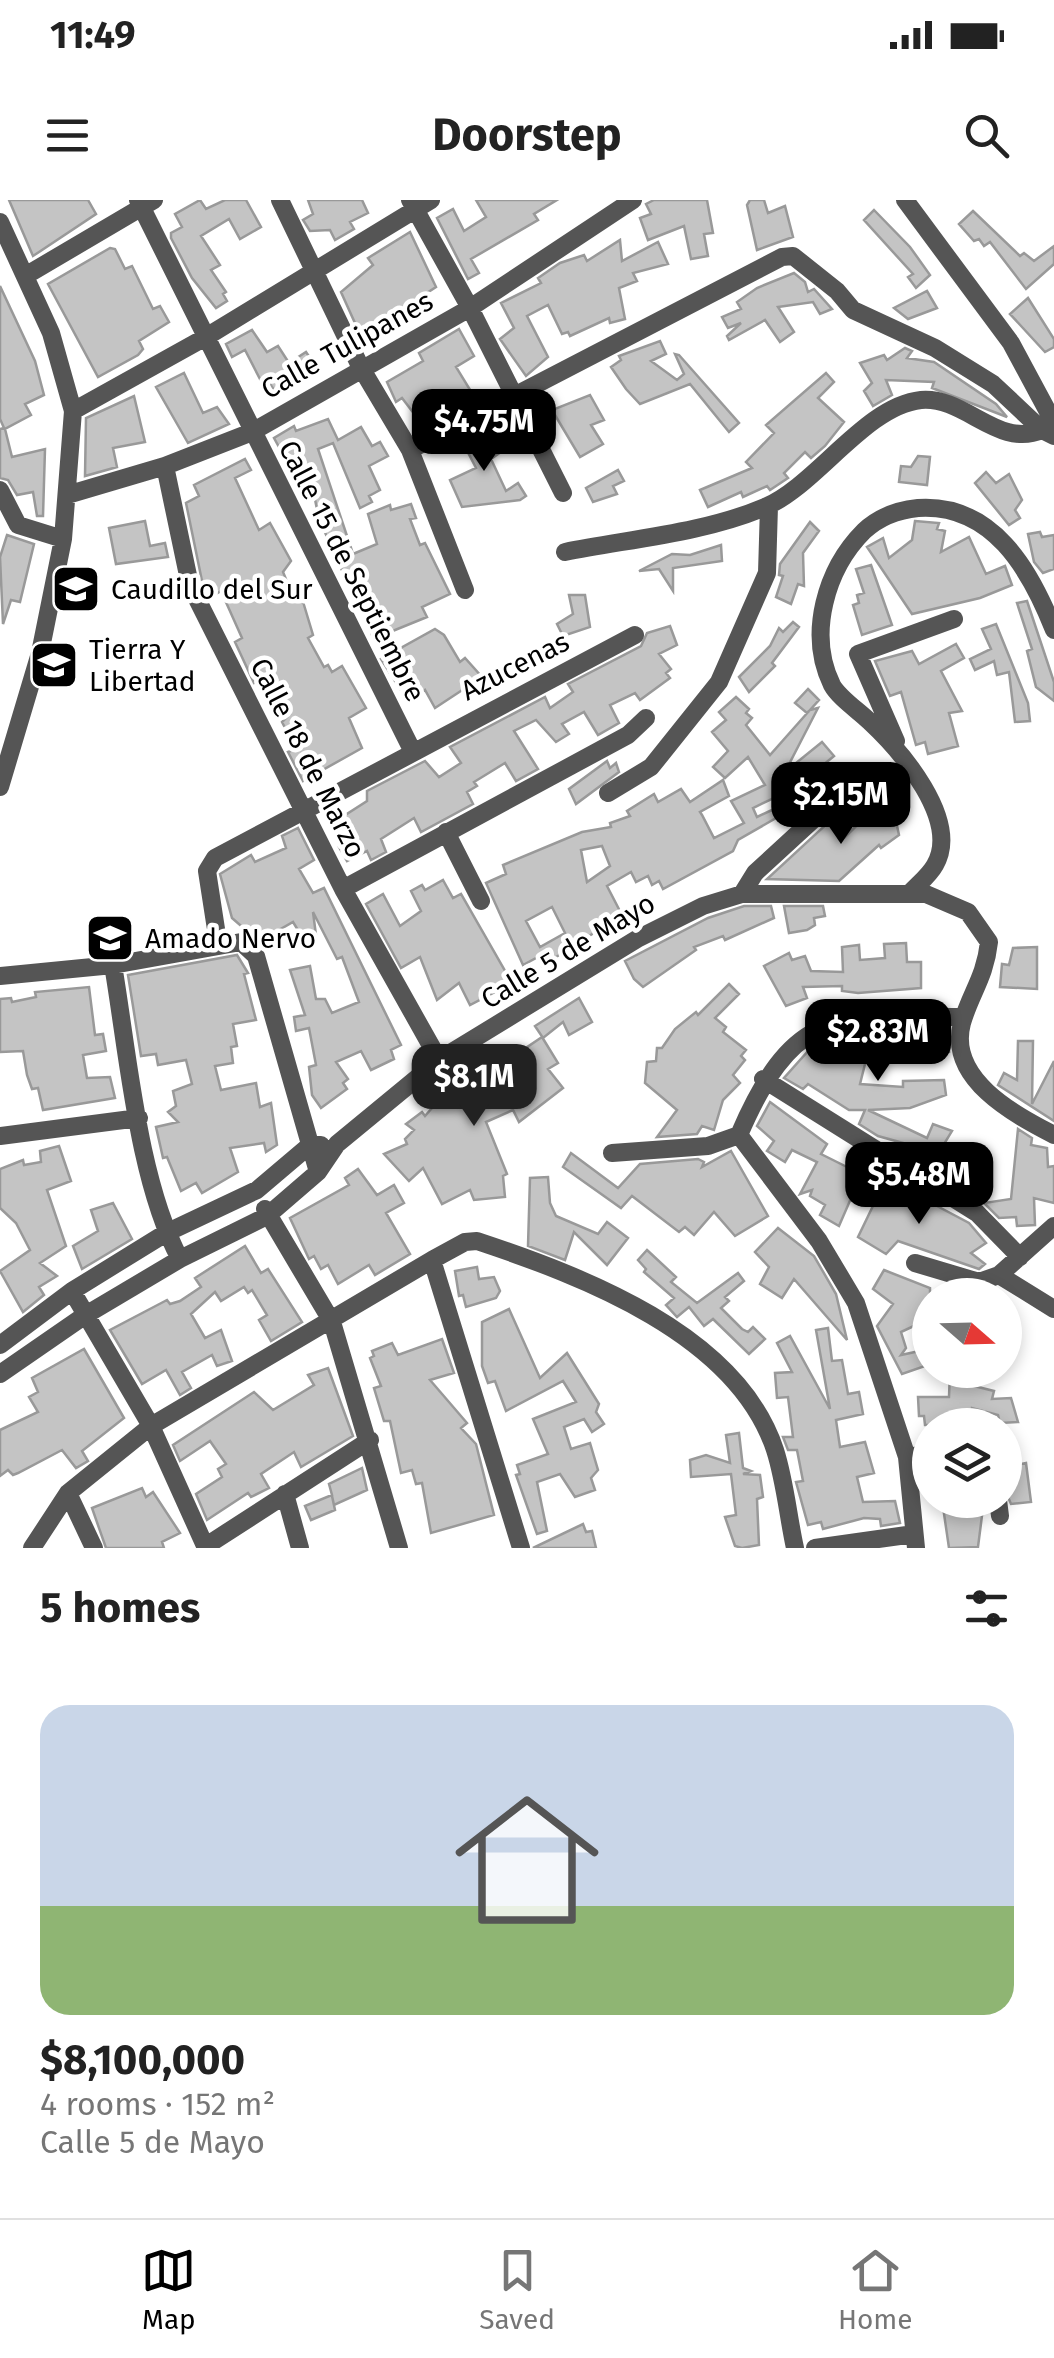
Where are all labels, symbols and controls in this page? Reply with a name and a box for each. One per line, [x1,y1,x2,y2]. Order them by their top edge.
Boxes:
text: 11:49 [50,12,136,58]
icon: menu [40,108,95,163]
text: Doorstep [432,108,622,162]
icon: search [959,108,1014,163]
street label: Calle Tulipanes [255,284,439,406]
pin: $4.75M [403,389,565,474]
text: $4.75M [434,402,534,440]
street label: Calle 15 de Septiembre [272,435,432,707]
school or university icon: Caudillo del Sur [50,563,102,615]
place label: Caudillo del Sur [111,573,313,606]
street label: Azucenas [455,625,575,707]
place label: Tierra Y Libertad [89,633,195,698]
school or university icon: Tierra Y Libertad [28,639,80,691]
street label: Calle 18 de Marzo [243,653,373,863]
pin: $2.15M [760,762,922,847]
text: $2.15M [793,775,889,813]
street label: Calle 5 de Mayo [475,886,661,1016]
school or university icon: Amado Nervo [84,912,136,964]
place label: Amado Nervo [145,922,316,955]
pin: $2.83M [797,999,959,1084]
text: $2.83M [827,1012,929,1050]
pin: $8.1M [404,1044,544,1129]
text: $8.1M [434,1057,514,1095]
pin: $5.48M [838,1142,1000,1227]
text: $5.48M [867,1155,971,1193]
north arrow [912,1278,1022,1388]
map controls [912,1278,1022,1518]
button: layers [912,1408,1022,1518]
icon: filters [959,1581,1014,1636]
text: 5 homes [40,1583,200,1633]
icon: home [437,1770,617,1950]
text: $8,100,000 [40,2035,245,2085]
text: 4 rooms · 152 m² [40,2085,275,2123]
text: Calle 5 de Mayo [40,2123,265,2161]
tab: Map [141,2243,196,2336]
tab: Saved [479,2243,555,2336]
tab: Home [838,2243,913,2336]

